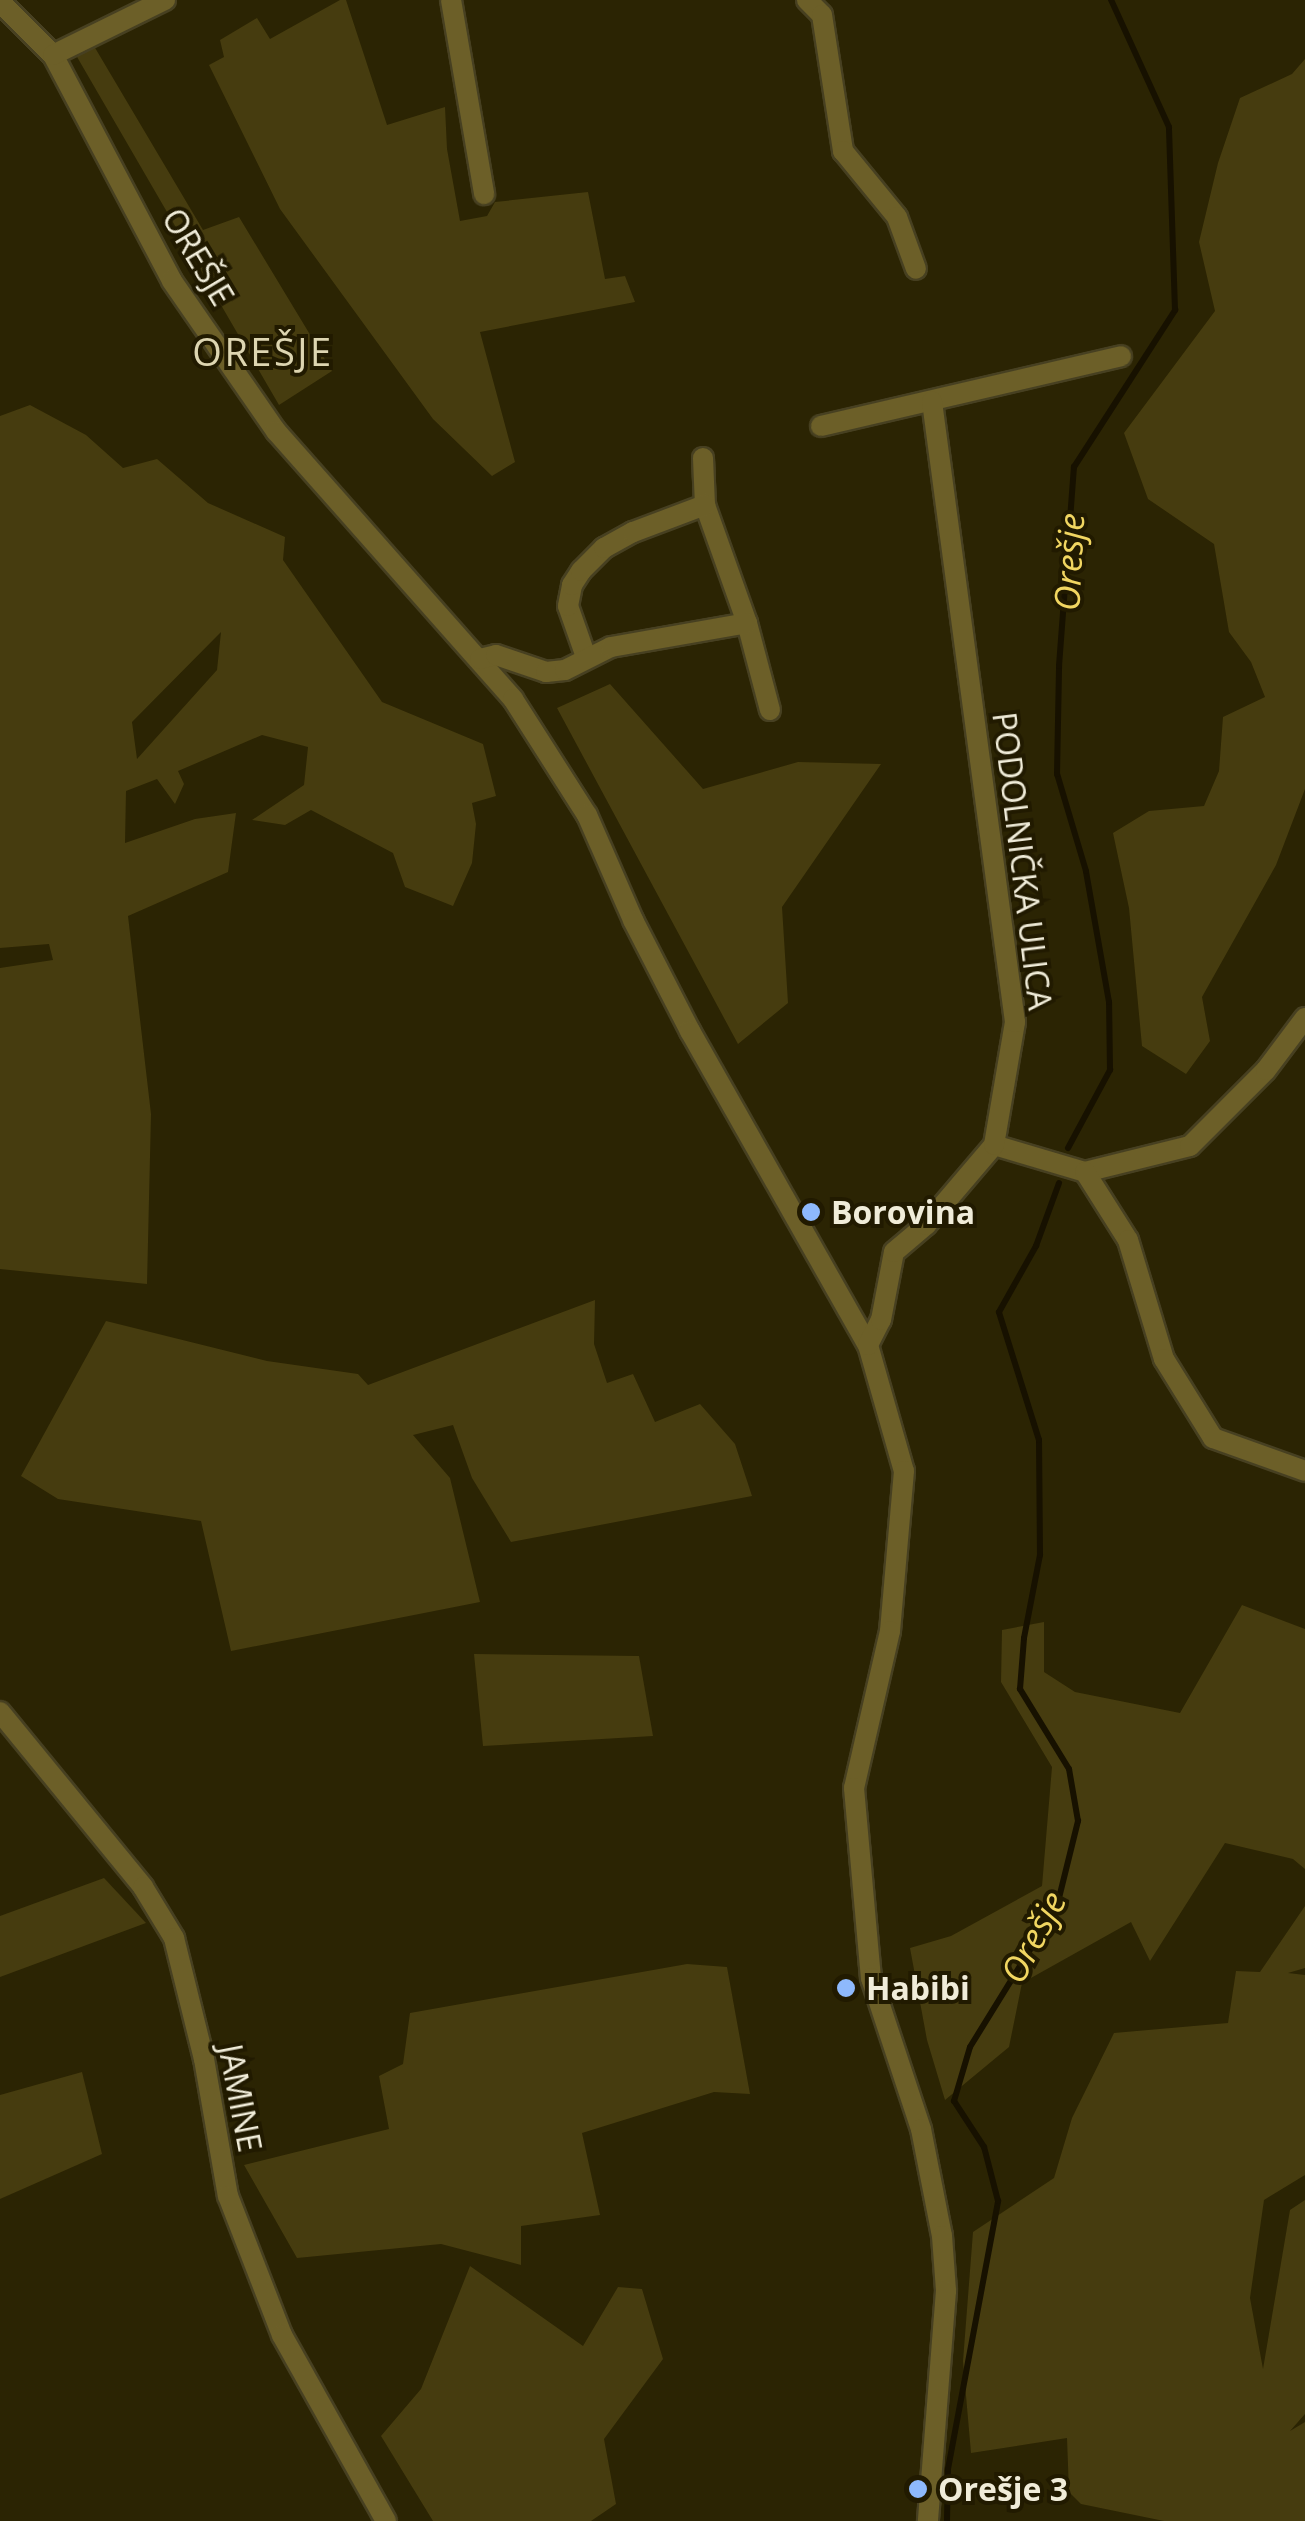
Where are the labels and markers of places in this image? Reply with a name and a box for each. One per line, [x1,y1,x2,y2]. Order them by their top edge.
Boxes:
place label: Borovina [831,1193,975,1231]
marker: Borovina [800,1201,822,1223]
place label: Habibi [866,1969,970,2007]
marker: Habibi [835,1977,857,1999]
place label: Orešje 3 [938,2470,1068,2508]
marker: Orešje 3 [907,2478,929,2500]

